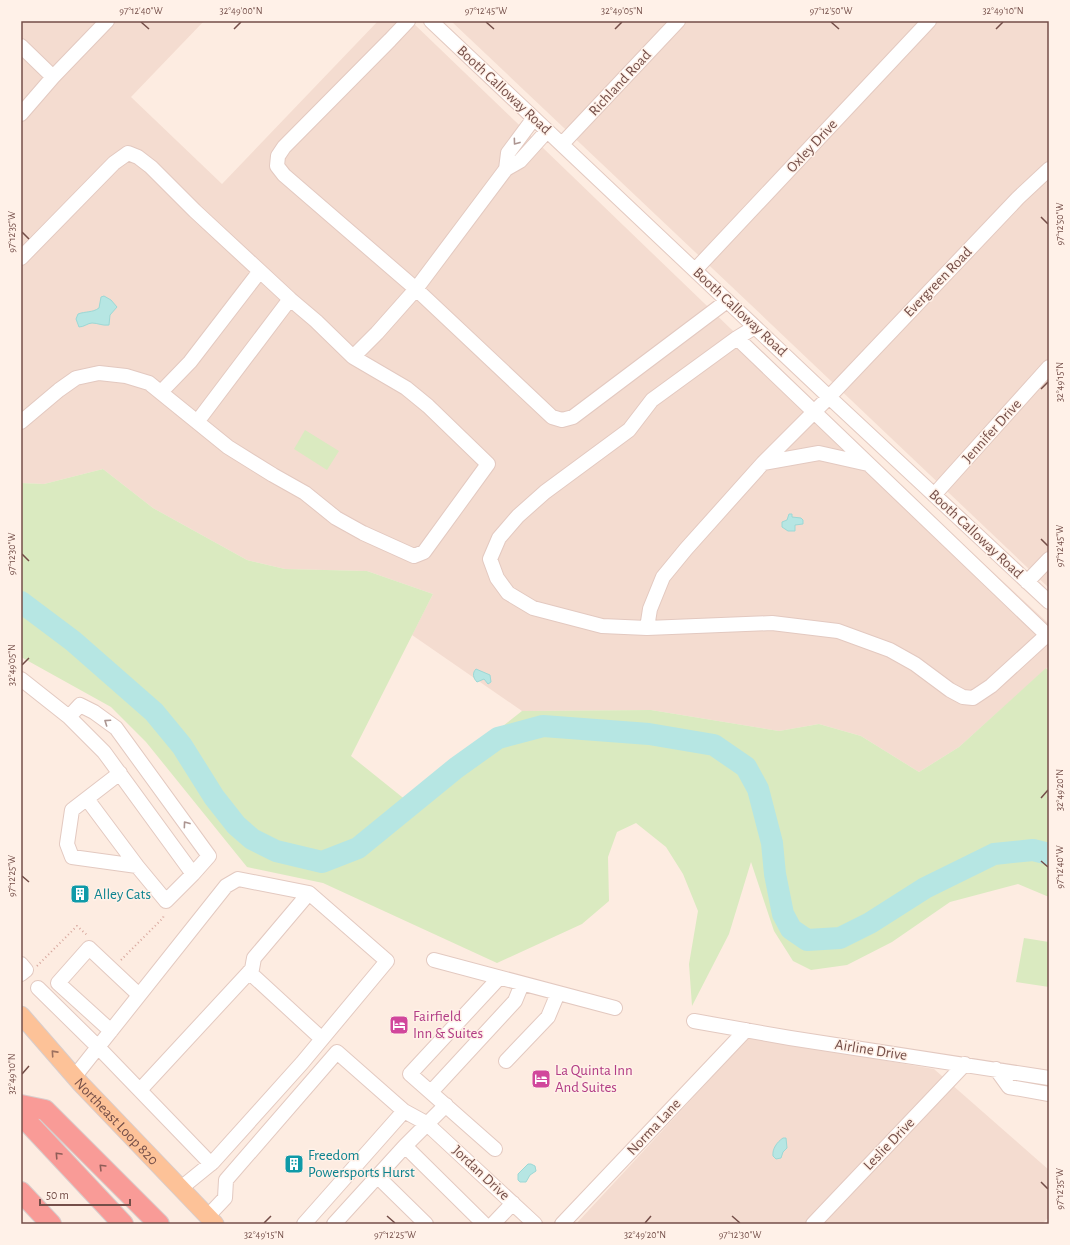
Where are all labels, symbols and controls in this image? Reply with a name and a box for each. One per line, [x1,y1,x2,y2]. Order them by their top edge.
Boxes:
text: 97°12'40"W [119,6,163,16]
text: 32°49'00"N [220,6,262,16]
text: 97°12'45"W [465,6,507,16]
text: 32°49'05"N [601,6,643,16]
text: 97°12'50"W [810,6,852,16]
text: 32°49'10"N [982,6,1024,16]
street label: Booth Calloway Road [454,43,554,137]
street label: Richland Road [586,47,654,119]
street label: Oxley Drive [784,116,840,176]
one-way arrow [513,138,521,145]
text: 97°12'50"W [1055,203,1065,245]
text: 97°12'35"W [7,211,17,253]
street label: Evergreen Road [901,244,975,320]
street label: Booth Calloway Road [690,265,790,359]
text: 32°49'15"N [1055,362,1065,402]
street label: Jennifer Drive [960,396,1024,466]
street label: Booth Calloway Road [926,487,1026,581]
text: 97°12'45"W [1055,525,1065,567]
text: 97°12'30"W [7,533,17,575]
text: 32°49'05"N [7,644,17,686]
one-way arrow [105,720,112,727]
text: 32°49'20"N [1055,769,1065,811]
one-way arrow [184,822,191,829]
text: 97°12'40"W [1055,845,1065,889]
text: 97°12'25"W [7,855,17,897]
building icon: Alley Cats [69,883,91,905]
place label: Alley Cats [94,887,151,902]
place label: Fairfield Inn & Suites [413,1009,483,1041]
hotel icon: Fairfield Inn & Suites [388,1014,410,1036]
street label: Airline Drive [834,1037,908,1063]
one-way arrow [52,1050,59,1058]
text: 32°49'10"N [7,1053,17,1095]
place label: La Quinta Inn And Suites [555,1063,633,1095]
hotel icon: La Quinta Inn And Suites [530,1068,552,1090]
street label: Northeast Loop 820 [72,1075,162,1168]
street label: Norma Lane [624,1096,684,1158]
street label: Leslie Drive [861,1115,918,1173]
street label: Jordan Drive [449,1143,513,1203]
place label: Freedom Powersports Hurst [308,1148,415,1180]
one-way arrow [55,1152,63,1160]
building icon: Freedom Powersports Hurst [283,1153,305,1175]
one-way arrow [99,1164,107,1172]
text: 97°12'35"W [1055,1168,1065,1210]
scale bar [40,1181,130,1207]
text: 50 m [46,1189,69,1201]
text: 32°49'15"N [244,1230,284,1240]
text: 97°12'25"W [374,1230,416,1240]
text: 32°49'20"N [624,1230,666,1240]
text: 97°12'30"W [719,1230,761,1240]

